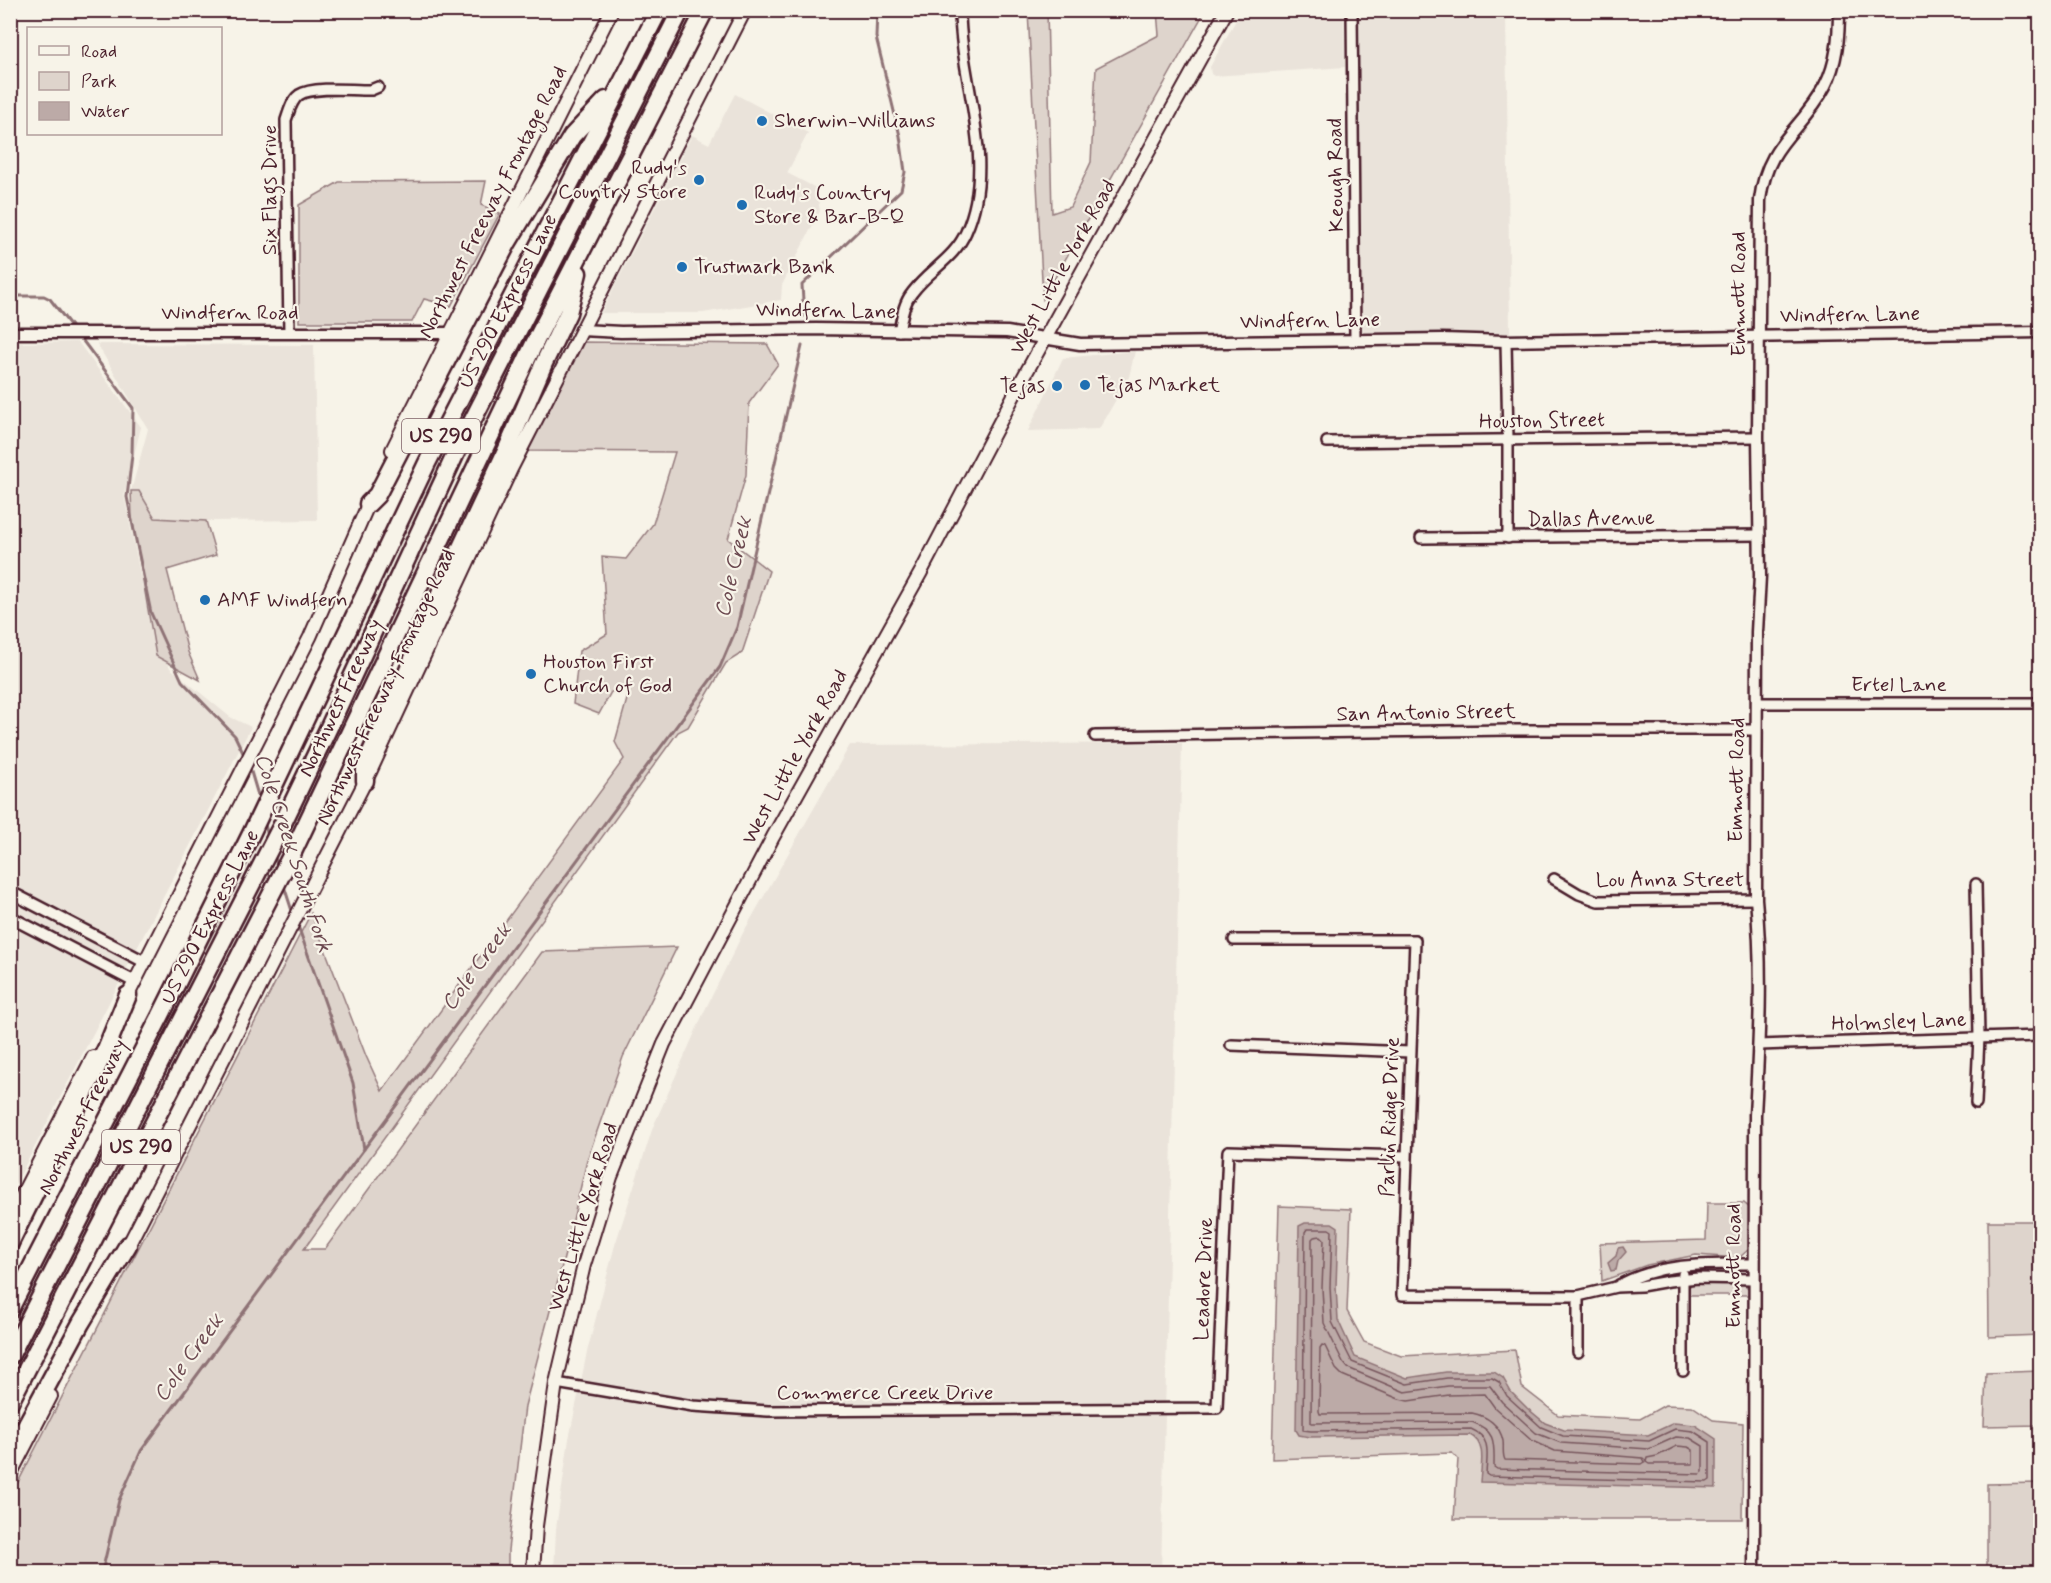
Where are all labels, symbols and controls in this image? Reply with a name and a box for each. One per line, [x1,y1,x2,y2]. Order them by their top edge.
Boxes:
legend [27,27,222,135]
text: Road [81,40,117,64]
street label: Northwest Freeway Frontage Road [412,61,575,343]
text: Park [81,70,117,94]
text: Water [81,100,130,124]
place label: Sherwin-Williams [774,107,935,135]
marker: Sherwin-Williams [755,114,769,128]
street label: Keough Road [1321,118,1351,232]
street label: Six Flags Drive [256,125,286,255]
place label: Rudy's Country Store [558,154,687,206]
marker: Rudy's Country Store [692,173,706,187]
street label: West Little York Road [1003,174,1123,360]
place label: Rudy's Country Store & Bar-B-Q [754,179,905,231]
marker: Rudy's Country Store & Bar-B-Q [735,198,749,212]
street label: US 290 Express Lane [452,209,564,393]
street label: Emmott Road [1725,232,1753,356]
place label: Trustmark Bank [694,253,835,281]
marker: Trustmark Bank [675,260,689,274]
street label: Windfern Lane [756,296,896,326]
street label: Windfern Road [161,299,299,327]
street label: Windfern Lane [1780,300,1920,330]
street label: Windfern Lane [1240,306,1380,336]
place label: Tejas Market [1097,371,1221,399]
place label: Tejas [1000,372,1045,400]
marker: Tejas Market [1078,378,1092,392]
marker: Tejas [1050,379,1064,393]
street label: Houston Street [1479,406,1605,436]
road number: US 290 [402,419,480,453]
street label: Dallas Avenue [1527,504,1655,534]
water label: Cole Creek [709,512,760,620]
street label: Northwest Freeway Frontage Road [311,545,461,829]
place label: AMF Windfern [217,586,348,614]
marker: AMF Windfern [198,593,212,607]
street label: Northwest Freeway [293,615,389,781]
place label: Houston First Church of God [543,648,672,700]
street label: West Little York Road [735,664,855,850]
marker: Houston First Church of God [524,667,538,681]
street label: Ertel Lane [1851,671,1947,699]
street label: San Antonio Street [1336,697,1517,729]
street label: Emmott Road [1722,717,1752,843]
water label: Cole Creek South Fork [248,750,338,956]
street label: US 290 Express Lane [154,825,266,1009]
street label: Lou Anna Street [1596,866,1744,894]
water label: Cole Creek [436,916,519,1017]
street label: Holmsley Lane [1831,1006,1967,1038]
street label: Northwest Freeway [32,1034,134,1200]
street label: Parlin Ridge Drive [1373,1037,1407,1197]
street label: West Little York Road [541,1119,625,1315]
road number: US 290 [102,1130,180,1164]
street label: Emmott Road [1720,1204,1748,1328]
street label: Leadore Drive [1188,1217,1220,1341]
water label: Cole Creek [148,1307,231,1408]
street label: Commerce Creek Drive [777,1379,993,1407]

